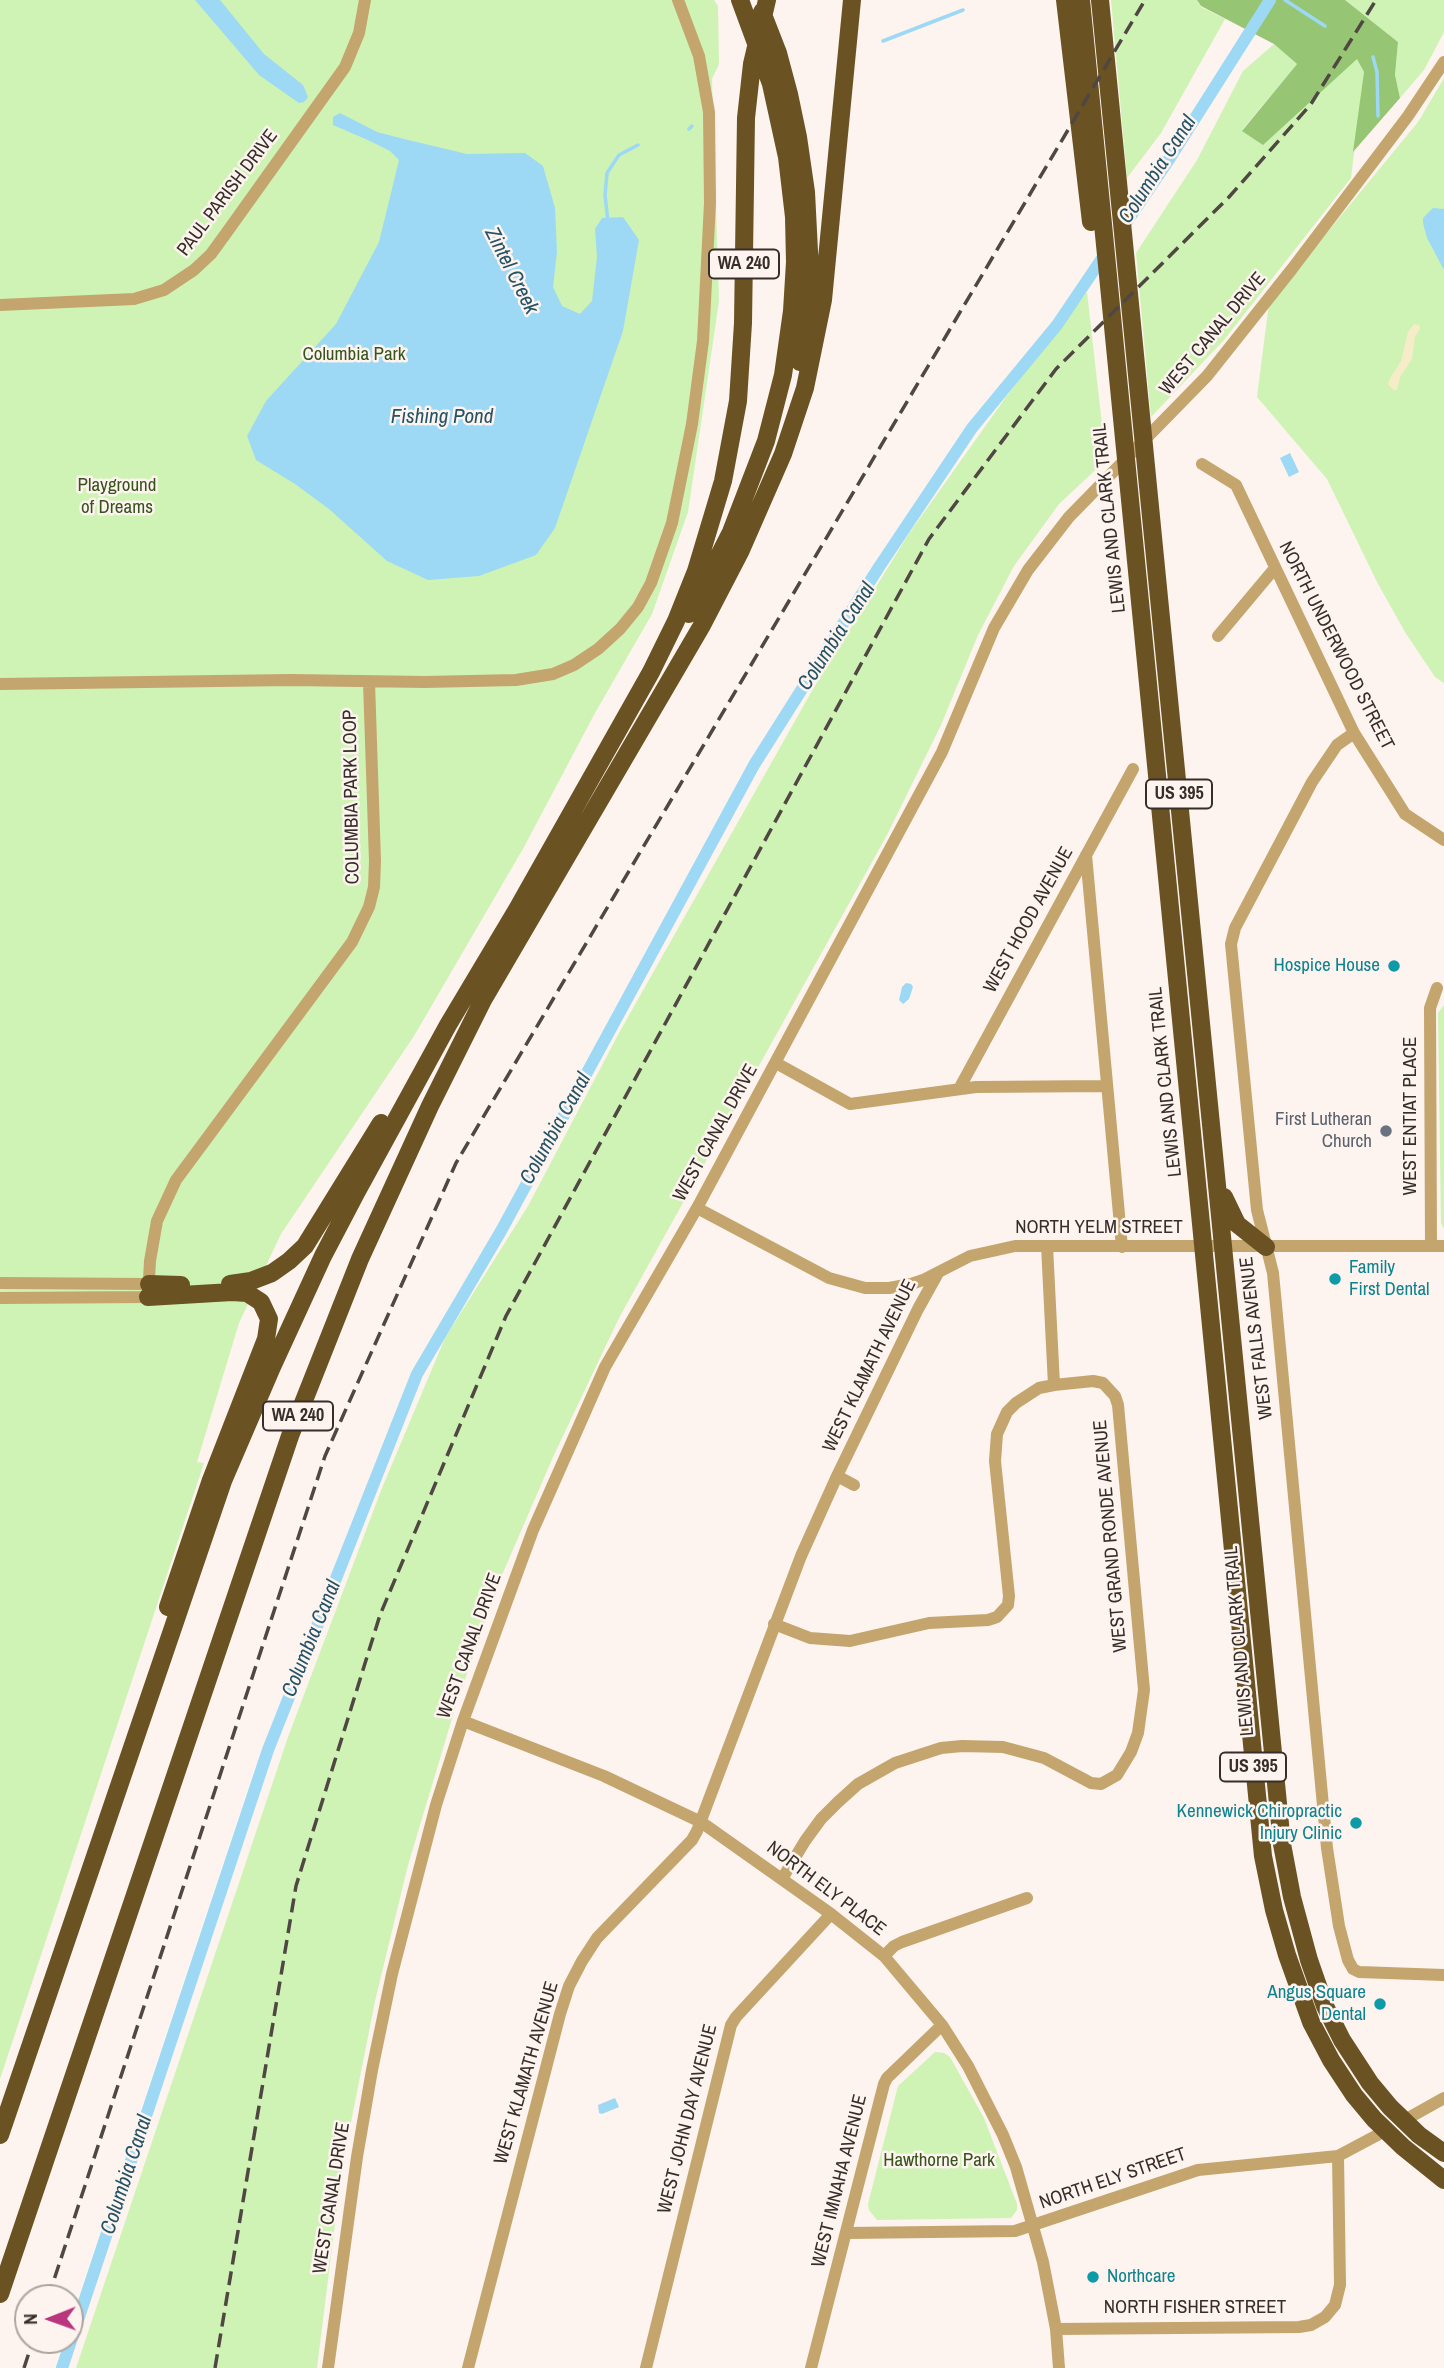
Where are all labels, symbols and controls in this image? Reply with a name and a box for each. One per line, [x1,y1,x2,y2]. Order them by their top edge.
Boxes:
water label: Columbia Canal [1114,111,1202,229]
street label: PAUL PARISH DRIVE [173,125,283,261]
water label: Zintel Creek [478,223,544,319]
road number: WA 240 [709,250,779,278]
street label: WEST CANAL DRIVE [1155,268,1271,400]
park label: Columbia Park [302,344,406,366]
water label: Fishing Pond [391,404,493,430]
street label: LEWIS AND CLARK TRAIL [1089,422,1131,614]
park label: Playground of Dreams [78,475,156,519]
street label: NORTH UNDERWOOD STREET [1274,538,1398,754]
water label: Columbia Canal [793,578,881,696]
street label: COLUMBIA PARK LOOP [339,709,365,885]
road number: US 395 [1146,780,1212,808]
street label: WEST HOOD AVENUE [979,843,1079,997]
place label: Hospice House [1273,955,1380,977]
marker: Hospice House [1386,958,1402,974]
street label: LEWIS AND CLARK TRAIL [1145,986,1187,1178]
street label: WEST ENTIAT PLACE [1400,1036,1422,1196]
street label: WEST CANAL DRIVE [669,1060,763,1206]
water label: Columbia Canal [515,1069,597,1189]
place label: First Lutheran Church [1275,1109,1372,1153]
marker: First Lutheran Church [1378,1123,1394,1139]
street label: NORTH YELM STREET [1015,1217,1183,1239]
street label: WEST FALLS AVENUE [1236,1256,1278,1420]
place label: Family First Dental [1349,1257,1430,1301]
marker: Family First Dental [1327,1271,1343,1287]
street label: WEST KLAMATH AVENUE [818,1276,922,1456]
road number: WA 240 [263,1401,333,1430]
street label: WEST GRAND RONDE AVENUE [1089,1419,1133,1653]
street label: LEWIS AND CLARK TRAIL [1220,1545,1260,1737]
street label: WEST CANAL DRIVE [433,1570,507,1722]
water label: Columbia Canal [277,1577,347,1701]
road number: US 395 [1220,1752,1286,1782]
place label: Kennewick Chiropractic Injury Clinic [1177,1801,1342,1845]
marker: Kennewick Chiropractic Injury Clinic [1348,1815,1364,1831]
street label: NORTH ELY PLACE [762,1837,890,1941]
street label: WEST KLAMATH AVENUE [490,1979,564,2167]
place label: Angus Square Dental [1267,1982,1366,2026]
marker: Angus Square Dental [1372,1996,1388,2012]
street label: WEST JOHN DAY AVENUE [653,2022,723,2216]
street label: WEST IMNAHA AVENUE [808,2092,872,2270]
water label: Columbia Canal [96,2112,158,2238]
street label: WEST CANAL DRIVE [309,2121,355,2275]
street label: NORTH ELY STREET [1037,2143,1189,2215]
park label: Hawthorne Park [883,2150,995,2172]
place label: Northcare [1107,2266,1175,2288]
marker: Northcare [1085,2269,1101,2285]
north arrow [14,2284,84,2354]
street label: NORTH FISHER STREET [1104,2297,1286,2319]
text: N [17,2313,43,2325]

